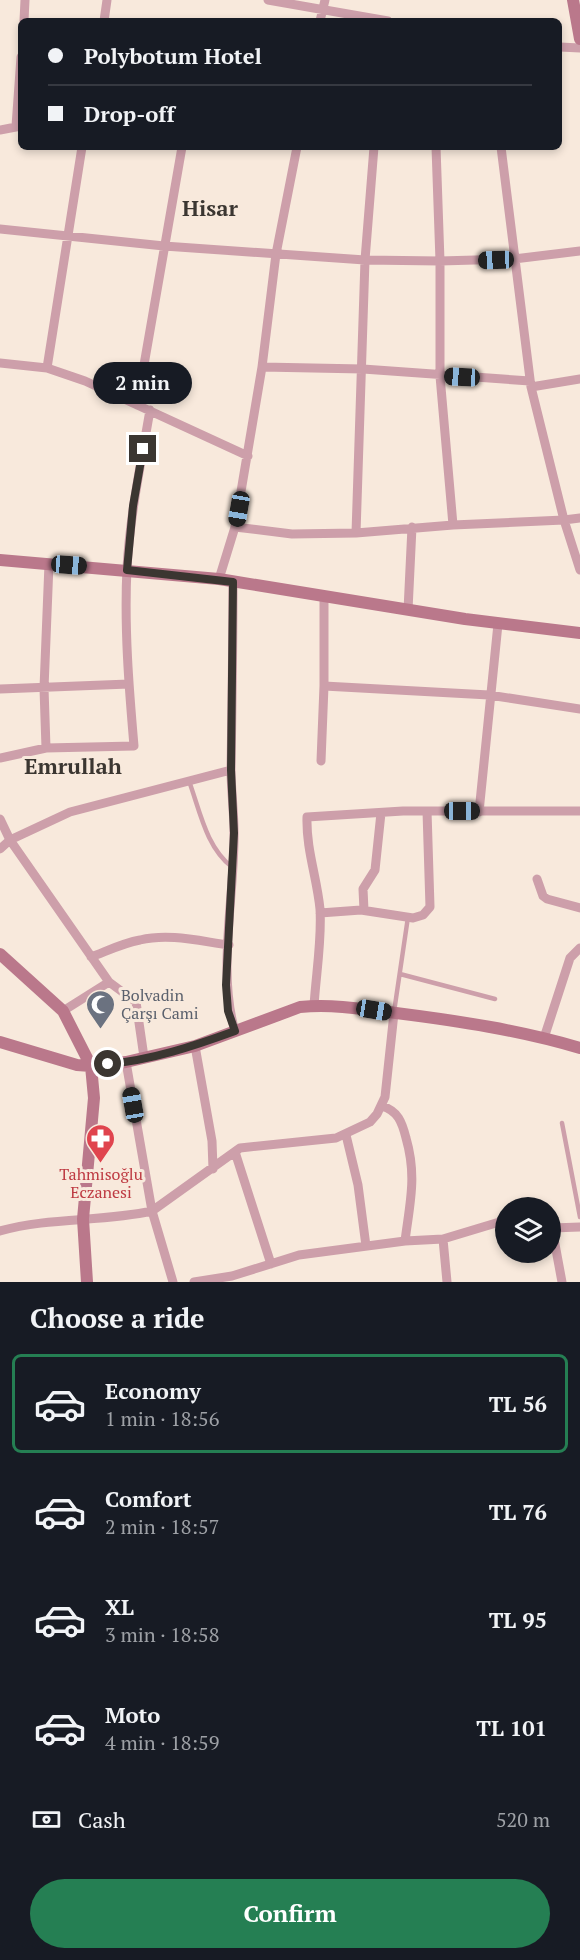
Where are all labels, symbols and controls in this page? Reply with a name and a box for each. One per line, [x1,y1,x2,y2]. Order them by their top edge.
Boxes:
text: Polybotum Hotel [84,41,262,70]
text: Drop-off [84,99,175,128]
district label: Hisar [182,193,238,222]
car [478,250,514,270]
callout: 2 min [94,362,192,404]
car [444,367,480,387]
text: 2 min [115,369,170,396]
route end [129,435,156,462]
car [227,490,251,528]
car [50,555,88,575]
district label: Emrullah [24,751,122,780]
car [444,802,480,820]
place label: Bolvadin Çarşı Cami [121,984,199,1024]
mosque icon: Bolvadin Çarşı Cami [84,988,116,1030]
car [355,998,393,1022]
route start [94,1050,121,1077]
car [121,1086,145,1124]
pharmacy icon: Tahmisoğlu Eczanesi [85,1122,117,1164]
place label: Tahmisoğlu Eczanesi [59,1163,143,1203]
map controls [495,1197,561,1263]
button: layers [495,1197,561,1263]
text: Choose a ride [30,1300,205,1336]
text: Economy [105,1376,201,1405]
icon: car [33,1377,87,1431]
text: TL 56 [489,1389,547,1418]
text: 1 min · 18:56 [105,1405,219,1432]
text: Comfort [105,1484,191,1513]
icon: car [33,1485,87,1539]
text: TL 76 [489,1497,547,1526]
text: 2 min · 18:57 [105,1513,219,1540]
text: XL [105,1592,134,1621]
icon: car [33,1593,87,1647]
text: TL 95 [489,1605,547,1634]
text: 3 min · 18:58 [105,1621,219,1648]
text: Moto [105,1700,160,1729]
icon: car [33,1701,87,1755]
text: TL 101 [476,1713,547,1742]
text: 4 min · 18:59 [105,1729,219,1756]
icon: cash [30,1803,63,1836]
text: Cash [78,1805,126,1834]
text: 520 m [496,1806,550,1833]
button: Confirm [30,1879,550,1948]

